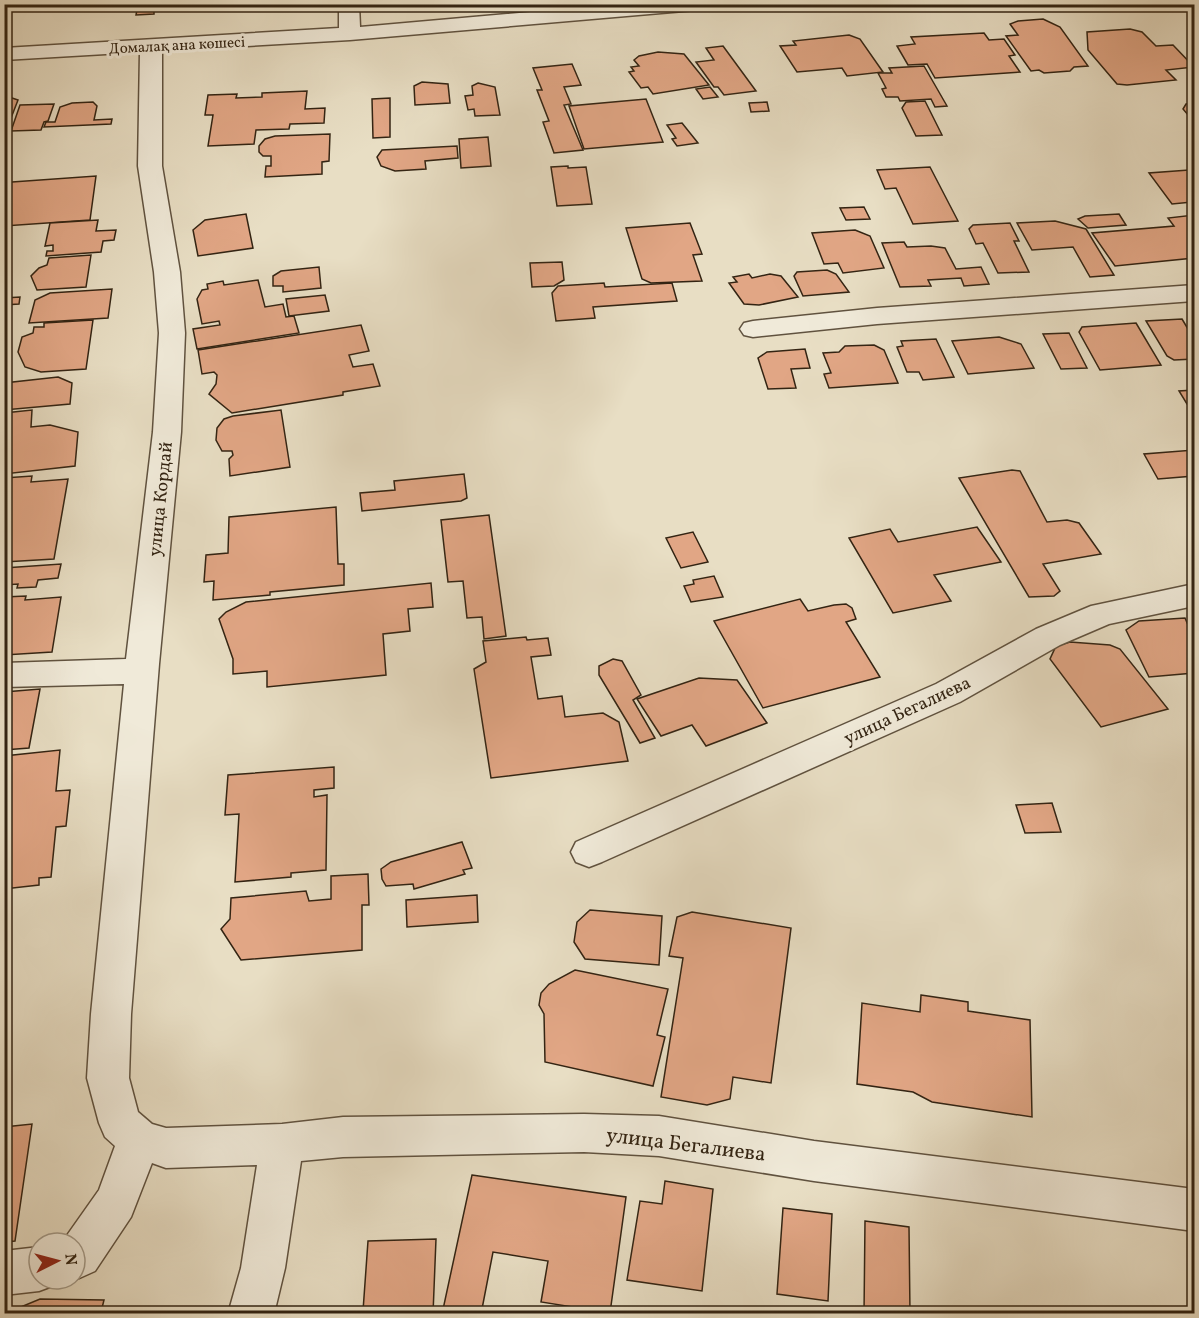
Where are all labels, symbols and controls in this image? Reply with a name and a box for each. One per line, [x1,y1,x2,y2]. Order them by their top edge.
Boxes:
street label: Домалақ ана көшесі [108,32,246,61]
street label: улица Кордай [143,441,180,558]
street label: улица Бегалиева [840,671,975,752]
street label: улица Бегалиева [604,1121,767,1170]
north arrow [27,1231,87,1291]
text: N [58,1253,82,1267]

